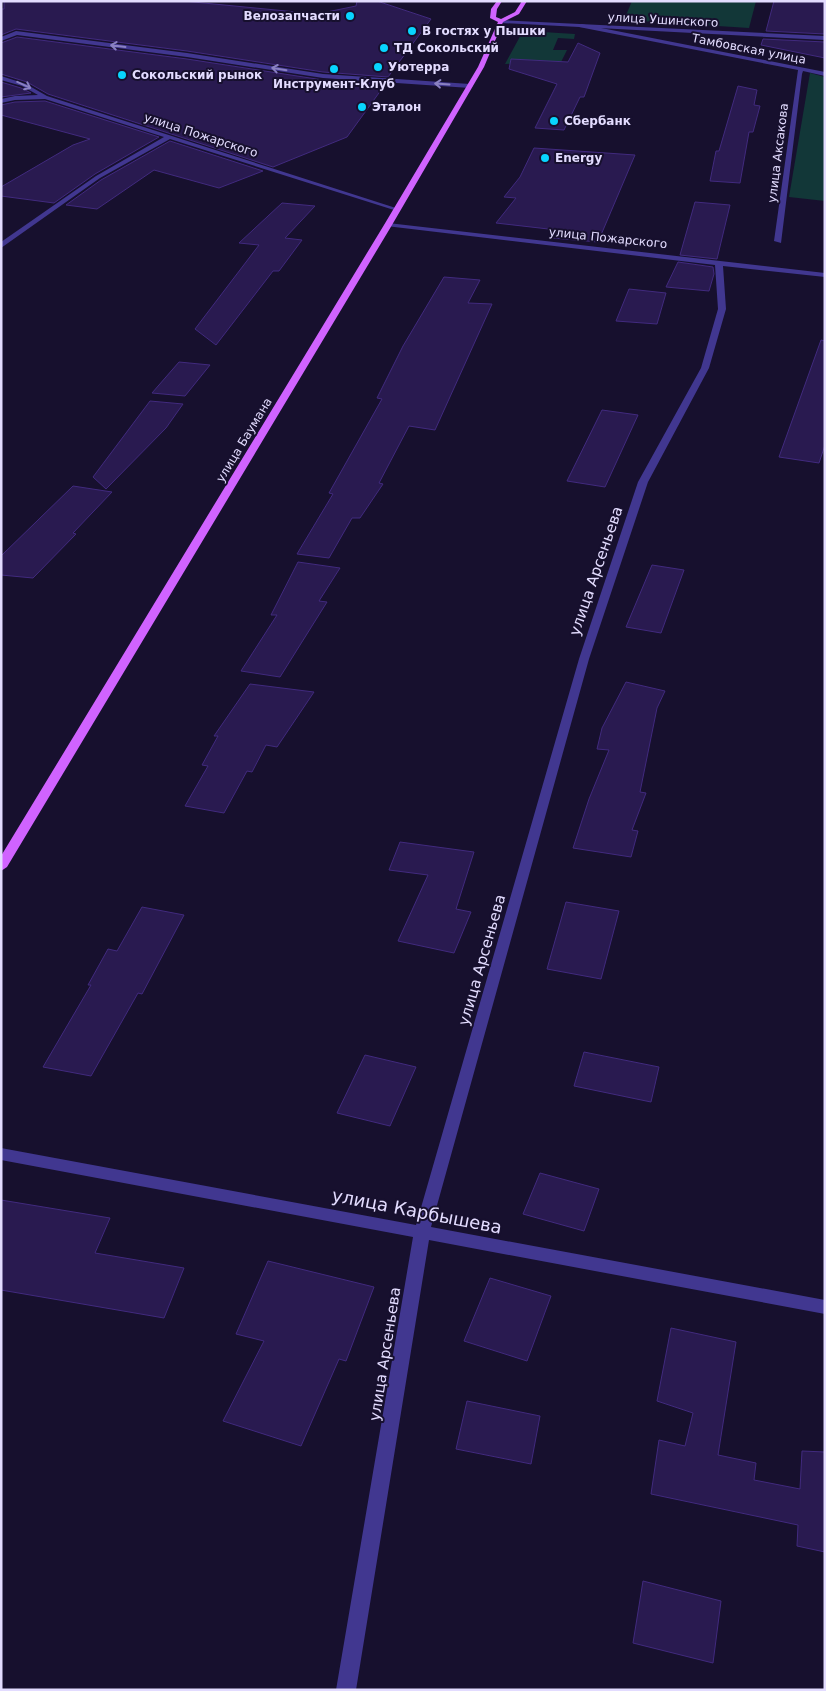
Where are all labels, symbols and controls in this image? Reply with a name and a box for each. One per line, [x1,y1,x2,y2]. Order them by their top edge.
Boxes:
place label: Велозапчасти [244,9,340,23]
marker: Велозапчасти [344,10,356,22]
street label: улица Ушинского [607,10,719,30]
place label: В гостях у Пышки [422,24,546,38]
marker: В гостях у Пышки [406,25,418,37]
street label: Тамбовская улица [690,31,807,67]
one-way arrow [110,41,126,51]
place label: ТД Сокольский [394,41,499,55]
marker: ТД Сокольский [378,42,390,54]
place label: Уютерра [388,60,449,74]
marker: Уютерра [372,61,384,73]
marker: Инструмент-Клуб [328,63,340,75]
one-way arrow [271,64,287,74]
place label: Сокольский рынок [132,68,262,82]
marker: Сокольский рынок [116,69,128,81]
place label: Инструмент-Клуб [273,77,395,91]
one-way arrow [434,80,450,89]
one-way arrow [16,81,31,91]
place label: Эталон [372,100,421,114]
marker: Эталон [356,101,368,113]
street label: улица Аксакова [765,102,791,204]
street label: улица Пожарского [142,110,260,160]
place label: Сбербанк [564,114,631,128]
marker: Сбербанк [548,115,560,127]
place label: Energy [555,151,602,165]
marker: Energy [539,152,551,164]
street label: улица Пожарского [548,225,668,251]
street label: улица Баумана [213,395,275,485]
street label: улица Арсеньева [565,504,627,638]
street label: улица Арсеньева [455,892,509,1028]
street label: улица Карбышева [330,1184,504,1238]
street label: улица Арсеньева [366,1286,404,1422]

